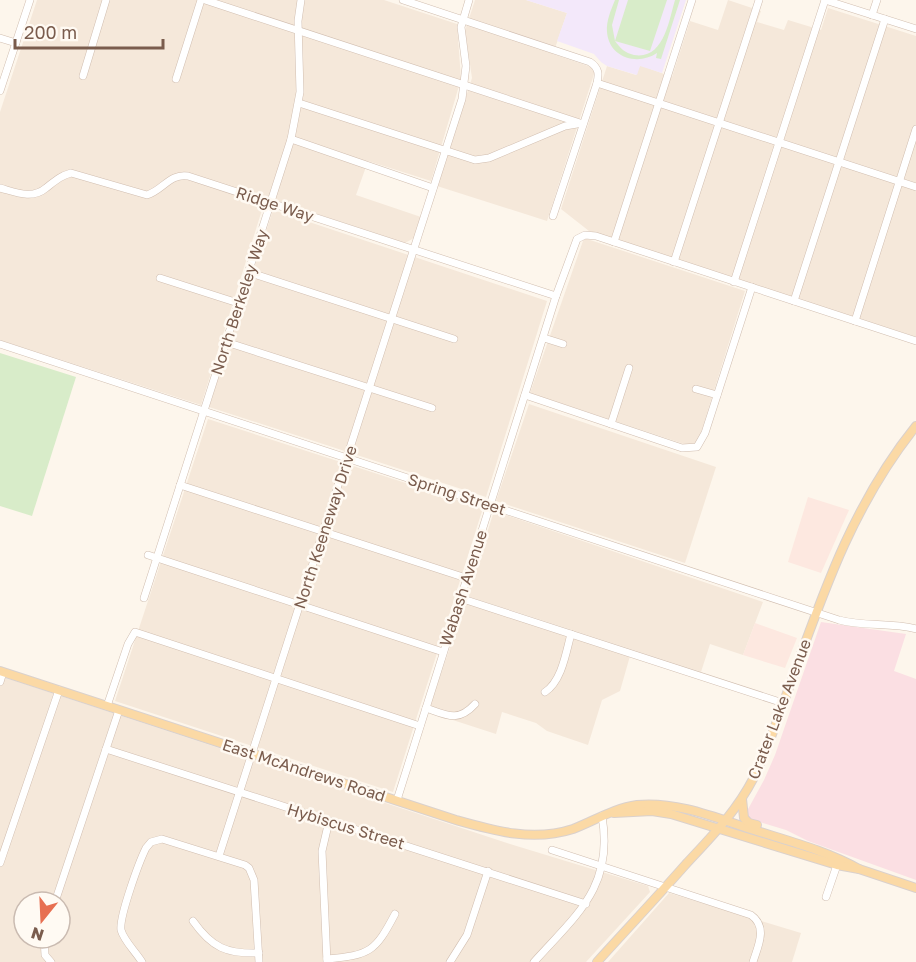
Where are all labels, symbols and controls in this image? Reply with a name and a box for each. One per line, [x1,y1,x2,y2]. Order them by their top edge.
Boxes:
scale bar [15,12,164,50]
text: 200 m [24,21,77,43]
street label: Ridge Way [234,182,316,226]
street label: North Berkeley Way [206,227,272,377]
street label: North Keeneway Drive [289,443,361,611]
street label: Spring Street [406,469,508,519]
street label: Wabash Avenue [435,527,491,649]
street label: Crater Lake Avenue [743,636,815,782]
street label: East McAndrews Road [220,734,388,806]
street label: Hybiscus Street [285,799,407,853]
north arrow [12,890,72,950]
text: N [28,923,46,946]

